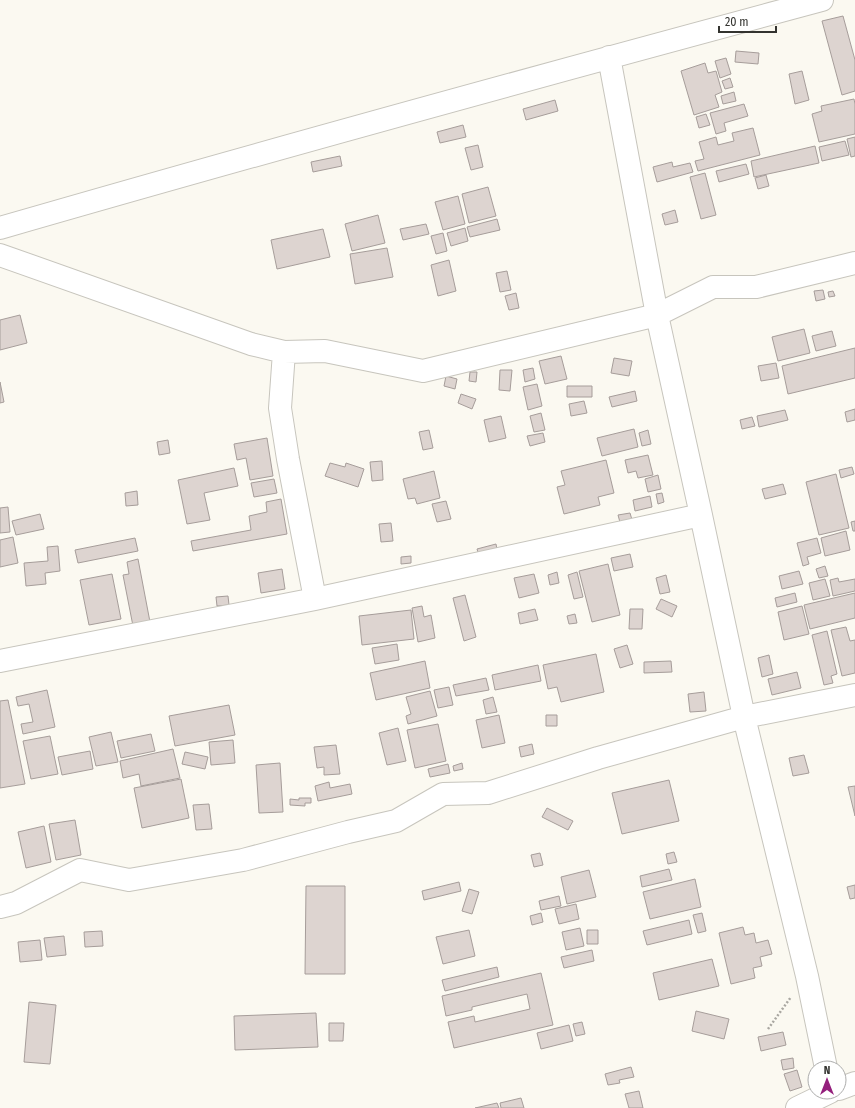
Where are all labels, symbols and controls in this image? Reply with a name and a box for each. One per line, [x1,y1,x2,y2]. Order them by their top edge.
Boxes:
scale bar [719,8,776,34]
text: 20 m [725,15,749,29]
north arrow [807,1060,847,1100]
text: N [824,1064,830,1077]

